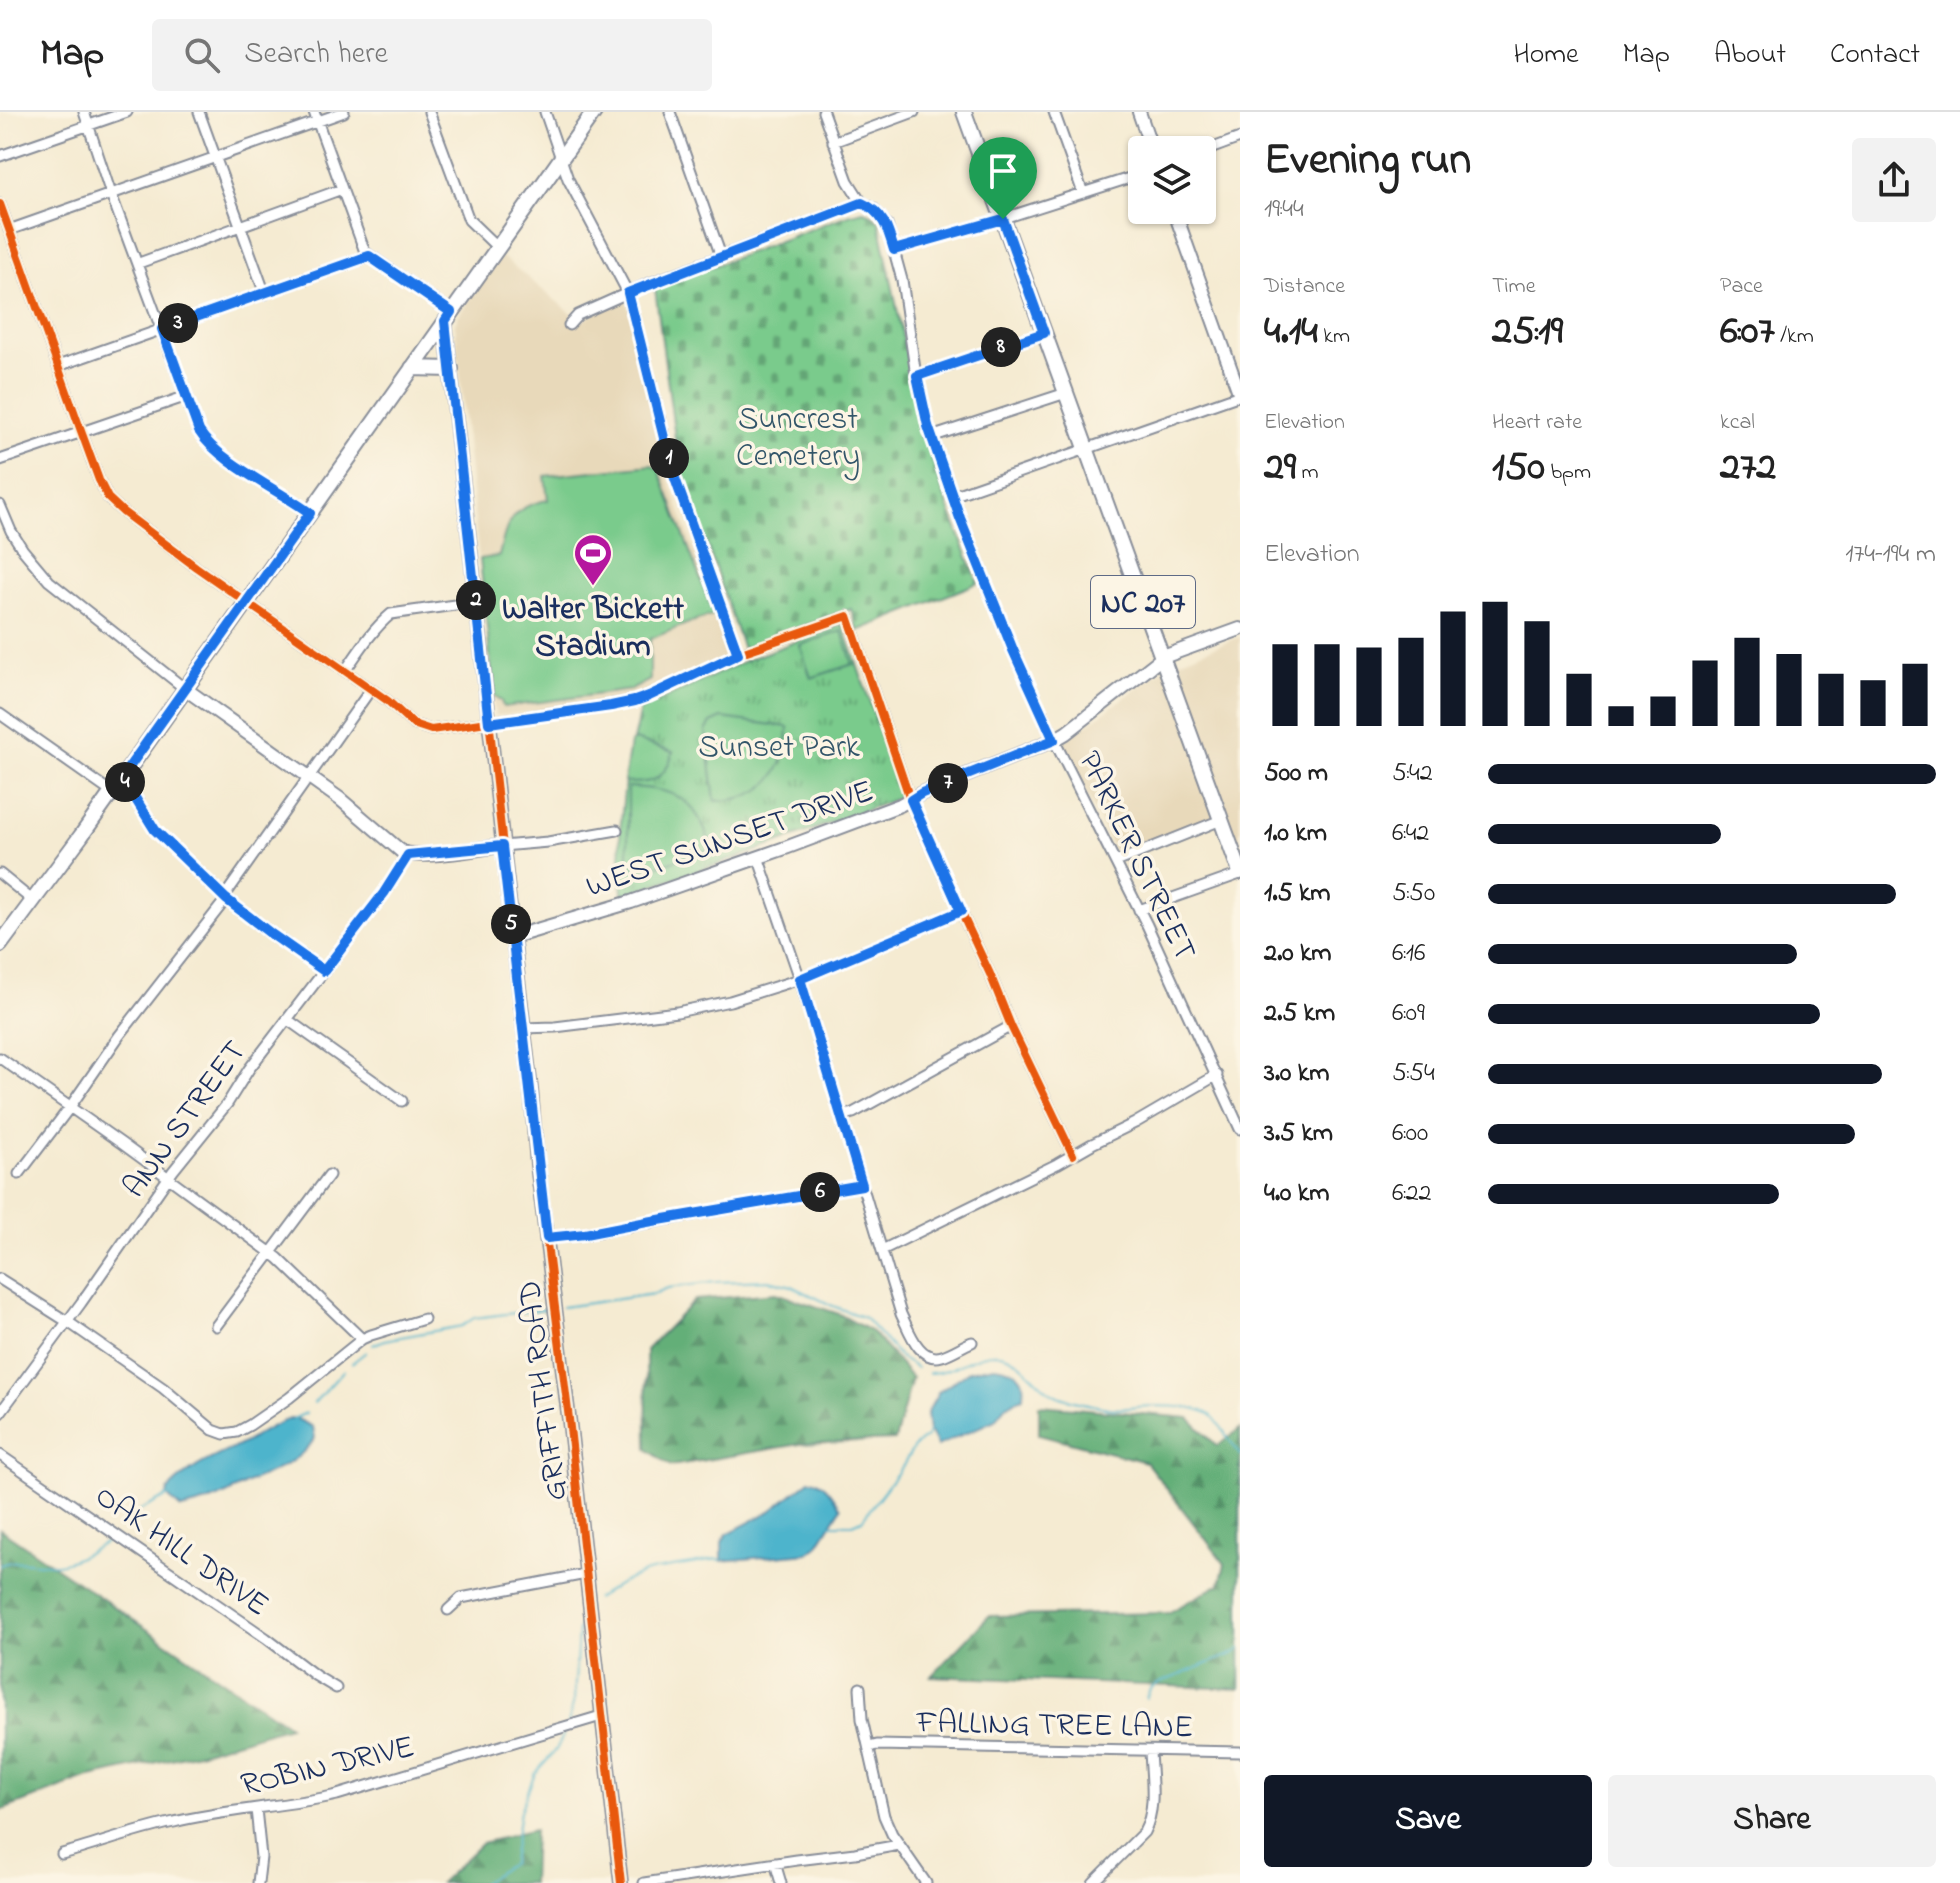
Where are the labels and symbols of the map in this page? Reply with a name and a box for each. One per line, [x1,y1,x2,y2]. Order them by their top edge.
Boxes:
pin [969,137,1037,219]
pin: 3 [158,303,198,343]
pin: 8 [981,327,1021,367]
park label: Suncrest Cemetery [736,397,860,481]
pin: 1 [649,438,689,478]
sports icon: Walter Bickett Stadium [572,532,614,587]
road number: NC 207 [1091,576,1195,628]
pin: 2 [456,580,496,620]
place label: Walter Bickett Stadium [502,587,684,671]
park label: Sunset Park [698,725,861,772]
street label: PARKER STREET [1065,744,1207,969]
pin: 4 [105,762,145,802]
pin: 7 [928,763,968,803]
street label: WEST SUNSET DRIVE [580,769,880,912]
pin: 5 [491,904,531,944]
street label: ANN STREET [113,1032,259,1209]
pin: 6 [800,1172,840,1212]
street label: GRIFFITH ROAD [508,1278,581,1503]
street label: OAK HILL DRIVE [84,1474,278,1629]
street label: FALLING TREE LANE [915,1701,1194,1752]
street label: ROBIN DRIVE [236,1725,419,1810]

